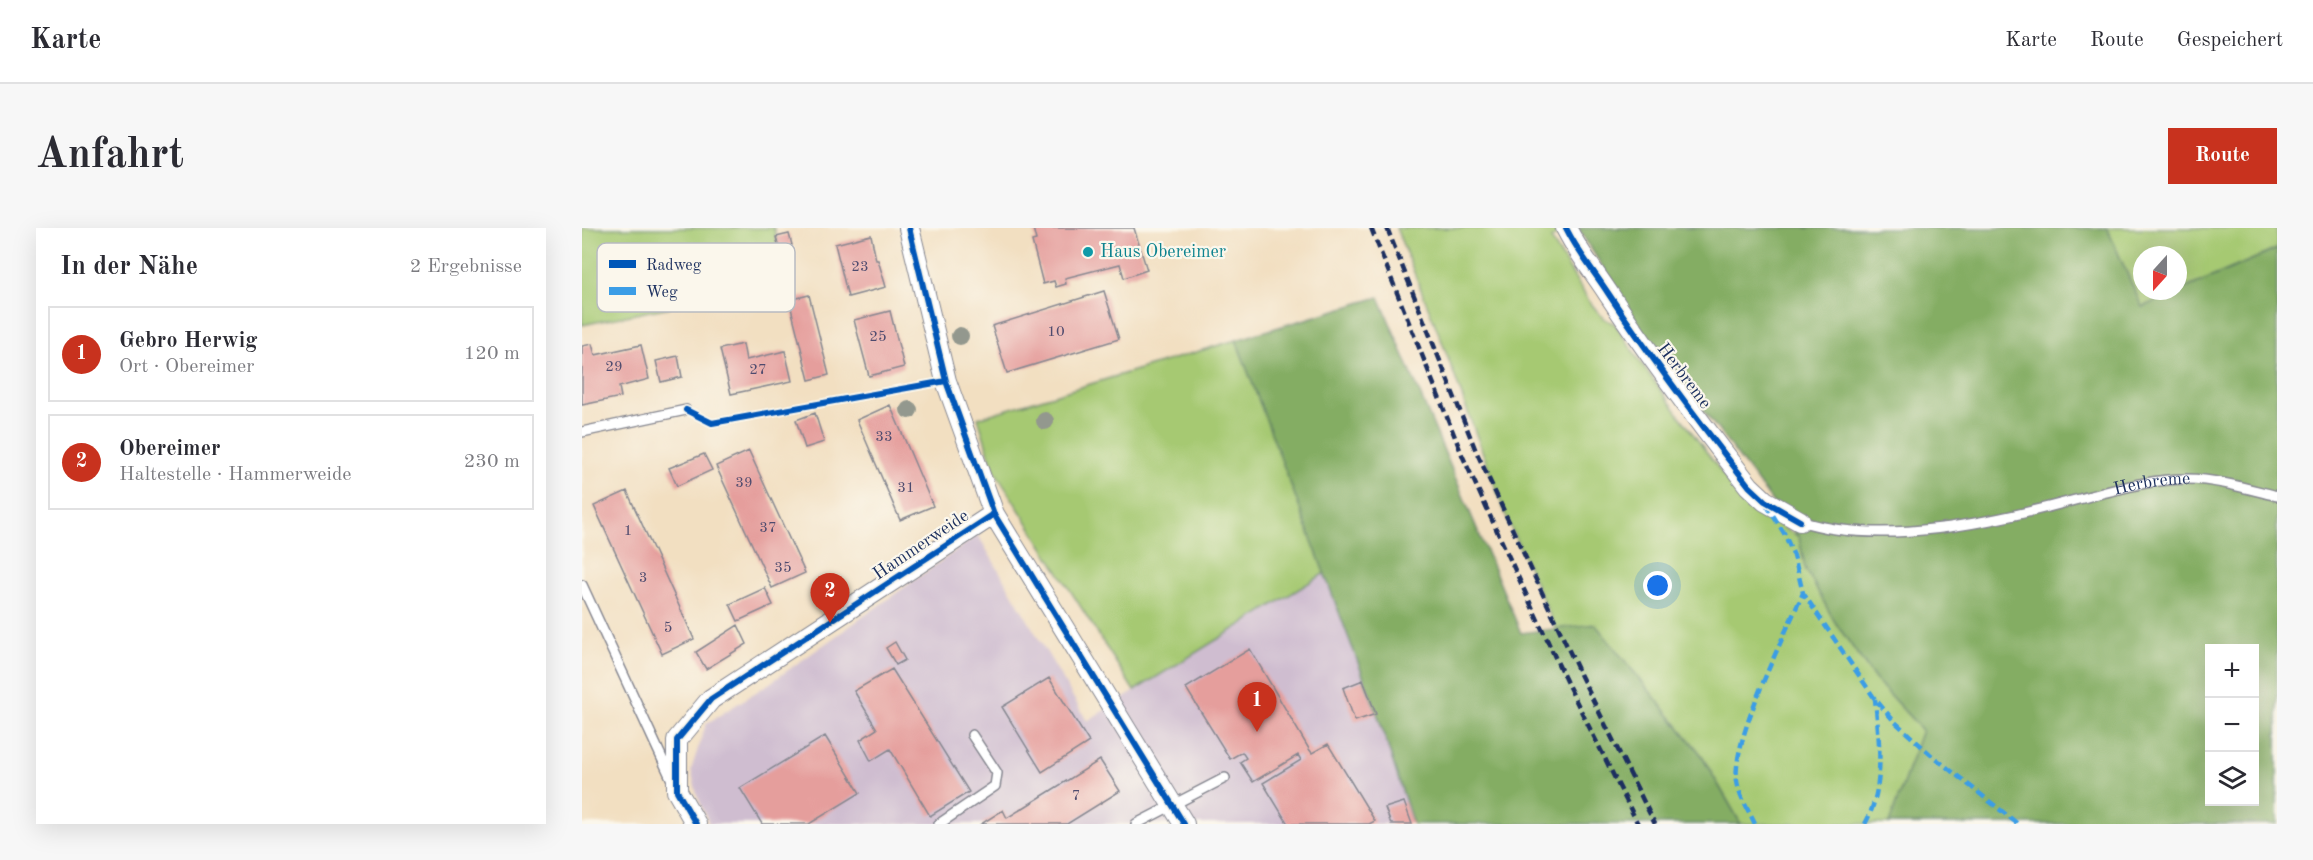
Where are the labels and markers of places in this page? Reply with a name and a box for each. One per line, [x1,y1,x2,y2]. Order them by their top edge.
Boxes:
place label: Haus Obereimer [1100,243,1227,261]
marker: Haus Obereimer [1081,245,1095,259]
pin: 2 [810,574,850,623]
pin: 1 [1238,682,1276,732]

